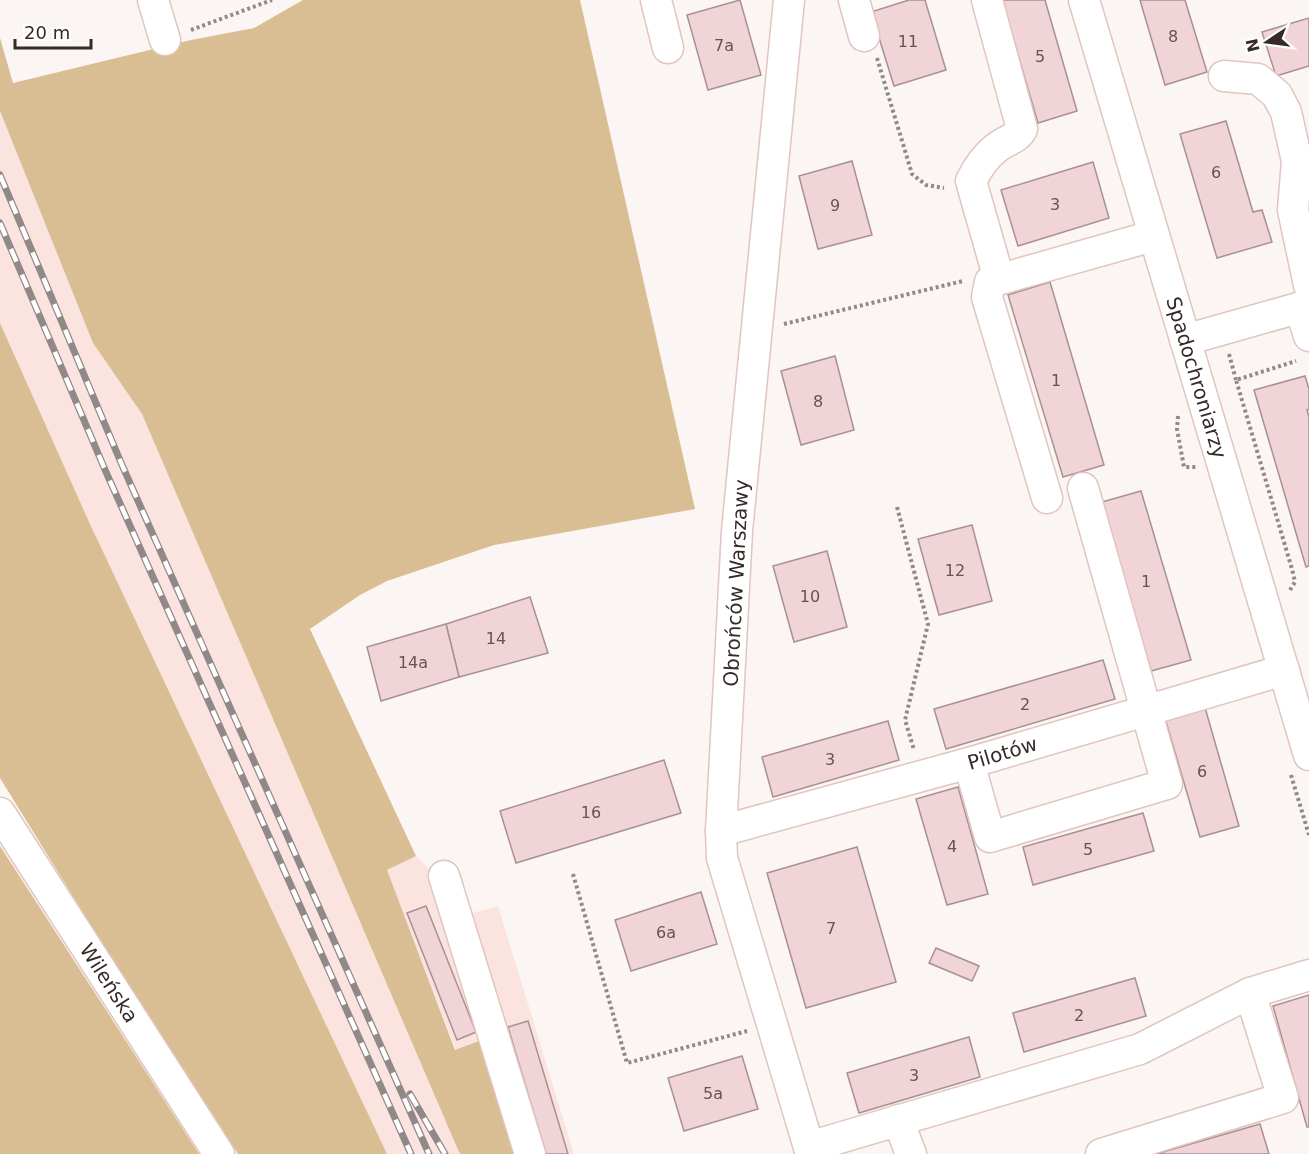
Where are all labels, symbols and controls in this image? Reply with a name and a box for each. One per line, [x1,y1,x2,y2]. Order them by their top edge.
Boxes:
scale bar [15,12,92,50]
north arrow [1237,12,1297,72]
text: 20 m [24,22,70,43]
house number: 8 [1168,27,1178,46]
house number: 11 [898,32,918,51]
house number: 7a [714,36,734,55]
text: N [1242,37,1264,54]
house number: 5 [1035,47,1045,66]
house number: 6 [1211,163,1221,182]
house number: 3 [1050,195,1060,214]
house number: 9 [830,196,840,215]
street label: Spadochroniarzy [1161,294,1232,461]
house number: 1 [1051,371,1061,390]
house number: 8 [813,392,823,411]
street label: Obrońców Warszawy [719,479,753,687]
house number: 12 [945,561,965,580]
house number: 1 [1141,572,1151,591]
house number: 10 [800,587,820,606]
house number: 14 [486,629,506,648]
house number: 14a [398,653,428,672]
house number: 2 [1020,695,1030,714]
street label: Pilotów [965,732,1040,775]
house number: 3 [825,750,835,769]
house number: 6 [1197,762,1207,781]
house number: 16 [581,803,601,822]
house number: 4 [947,837,957,856]
house number: 5 [1083,840,1093,859]
house number: 7 [826,919,836,938]
house number: 6a [656,923,676,942]
street label: Wileńska [75,939,143,1027]
house number: 2 [1074,1006,1084,1025]
house number: 3 [909,1066,919,1085]
house number: 5a [703,1084,723,1103]

